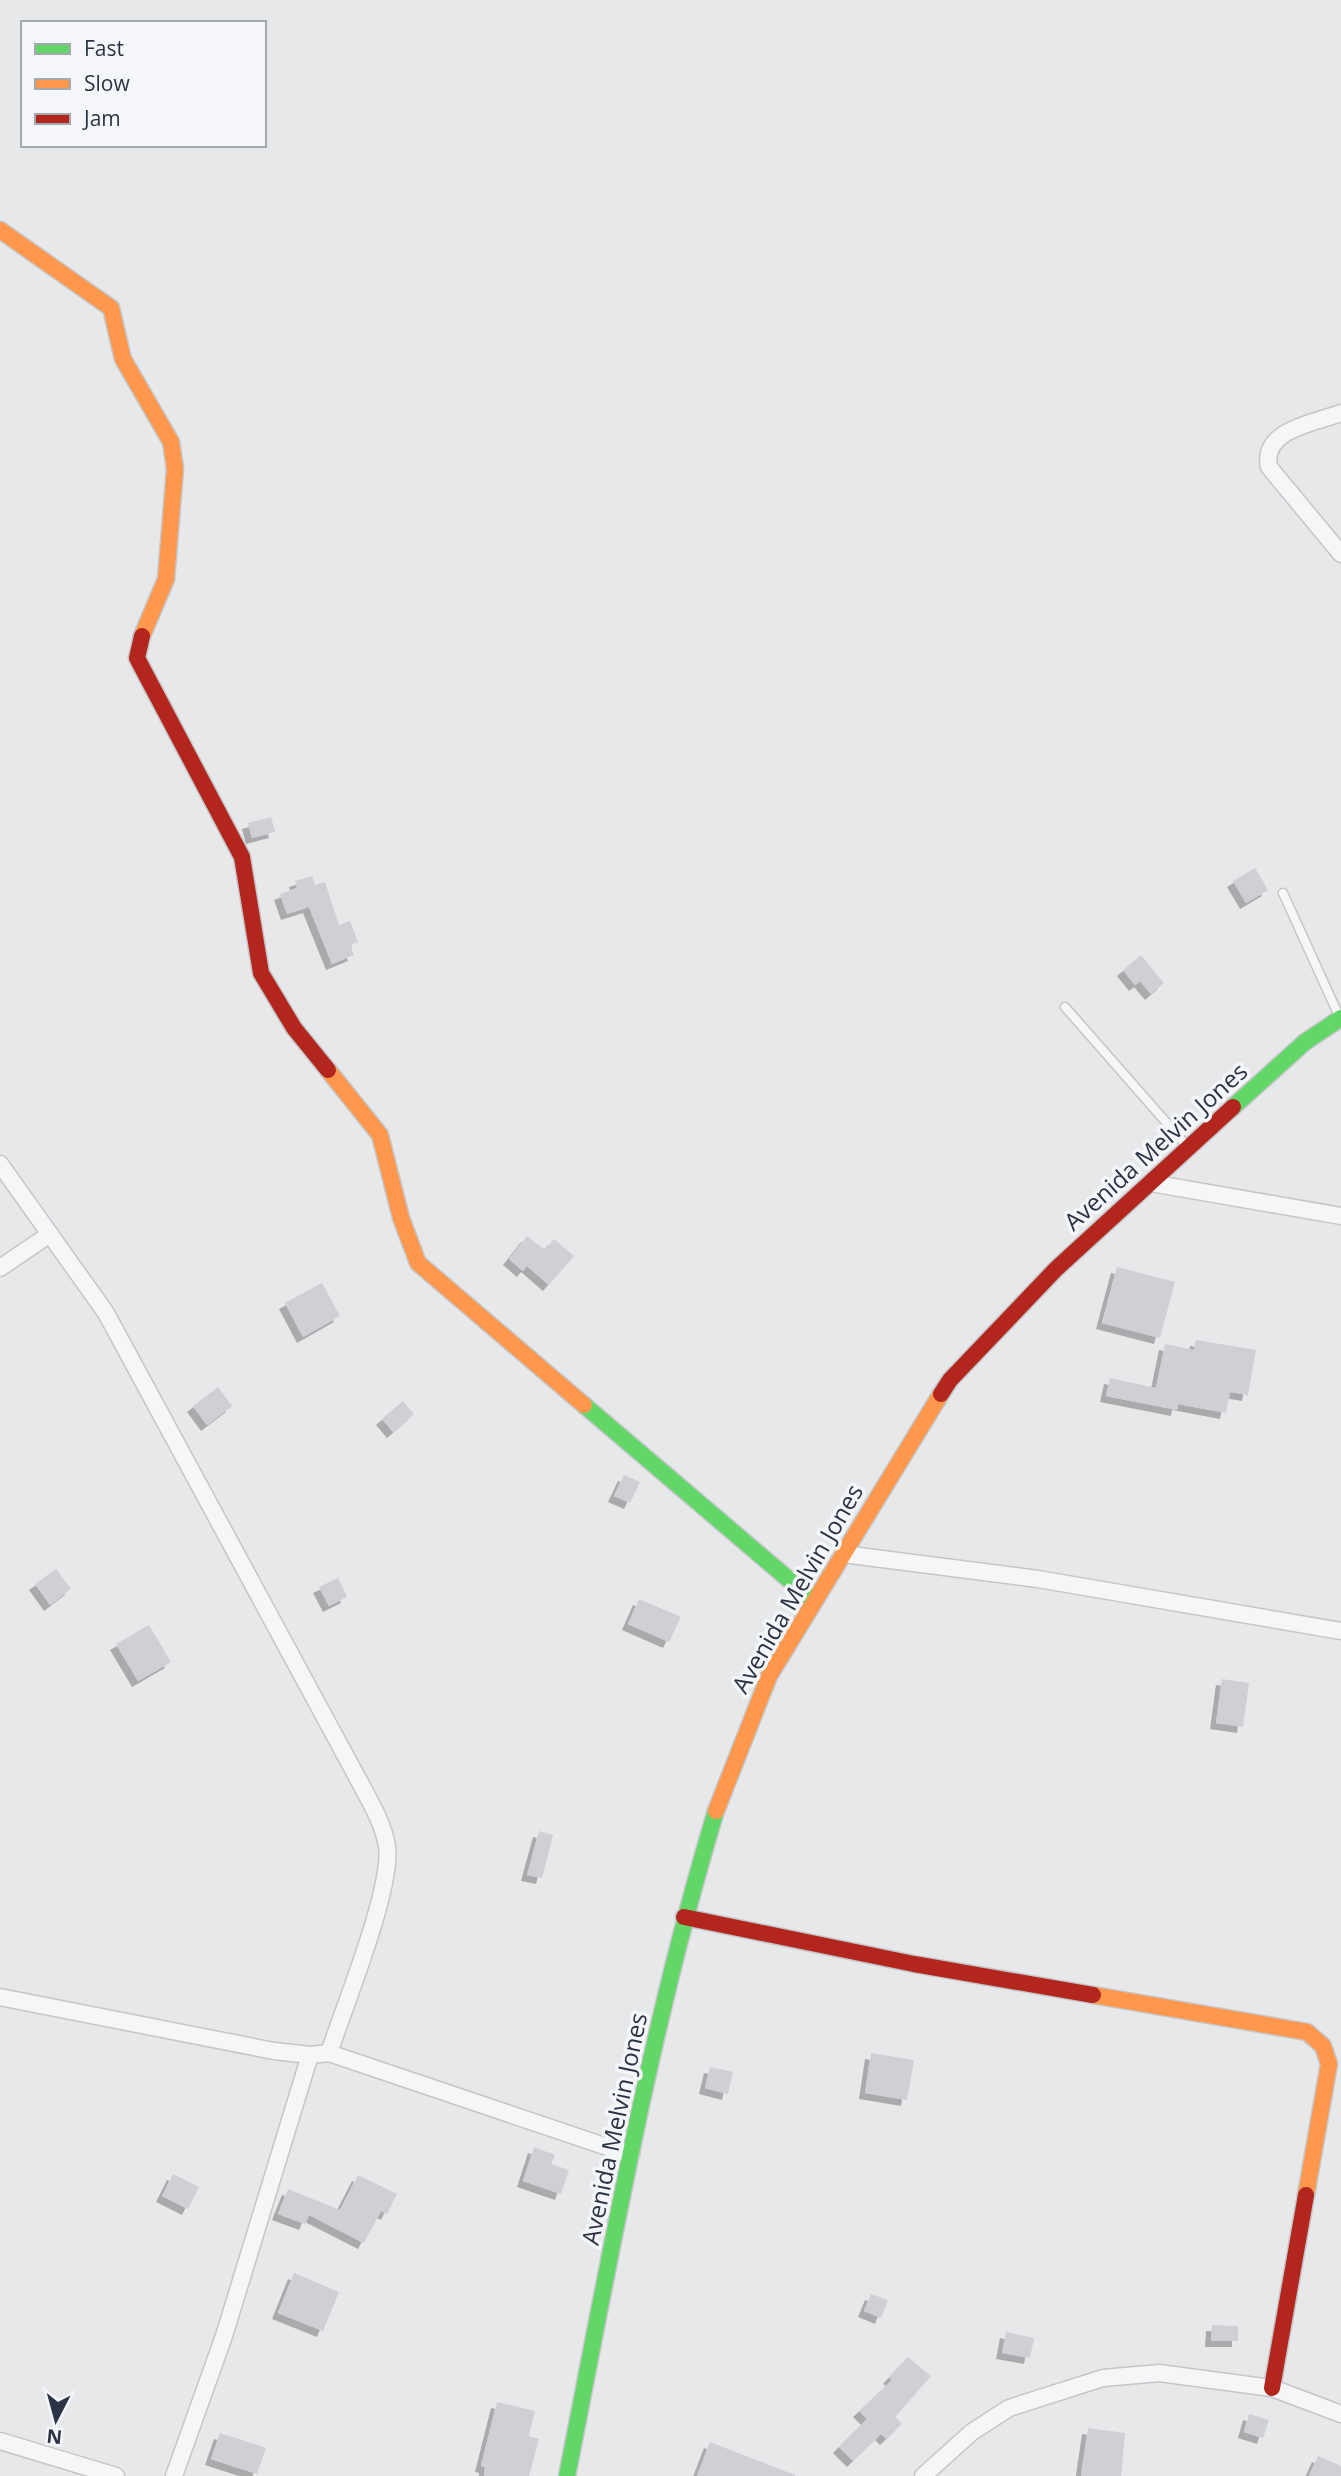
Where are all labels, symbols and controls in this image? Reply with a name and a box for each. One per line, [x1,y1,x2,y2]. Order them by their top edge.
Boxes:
legend [21,21,266,147]
text: Fast [84,34,124,62]
text: Slow [84,69,130,97]
text: Jam [82,104,121,132]
street label: Avenida Melvin Jones [1056,1055,1254,1237]
street label: Avenida Melvin Jones [723,1478,870,1699]
street label: Avenida Melvin Jones [573,2010,654,2248]
north arrow [21,2385,91,2455]
text: N [45,2423,63,2451]

